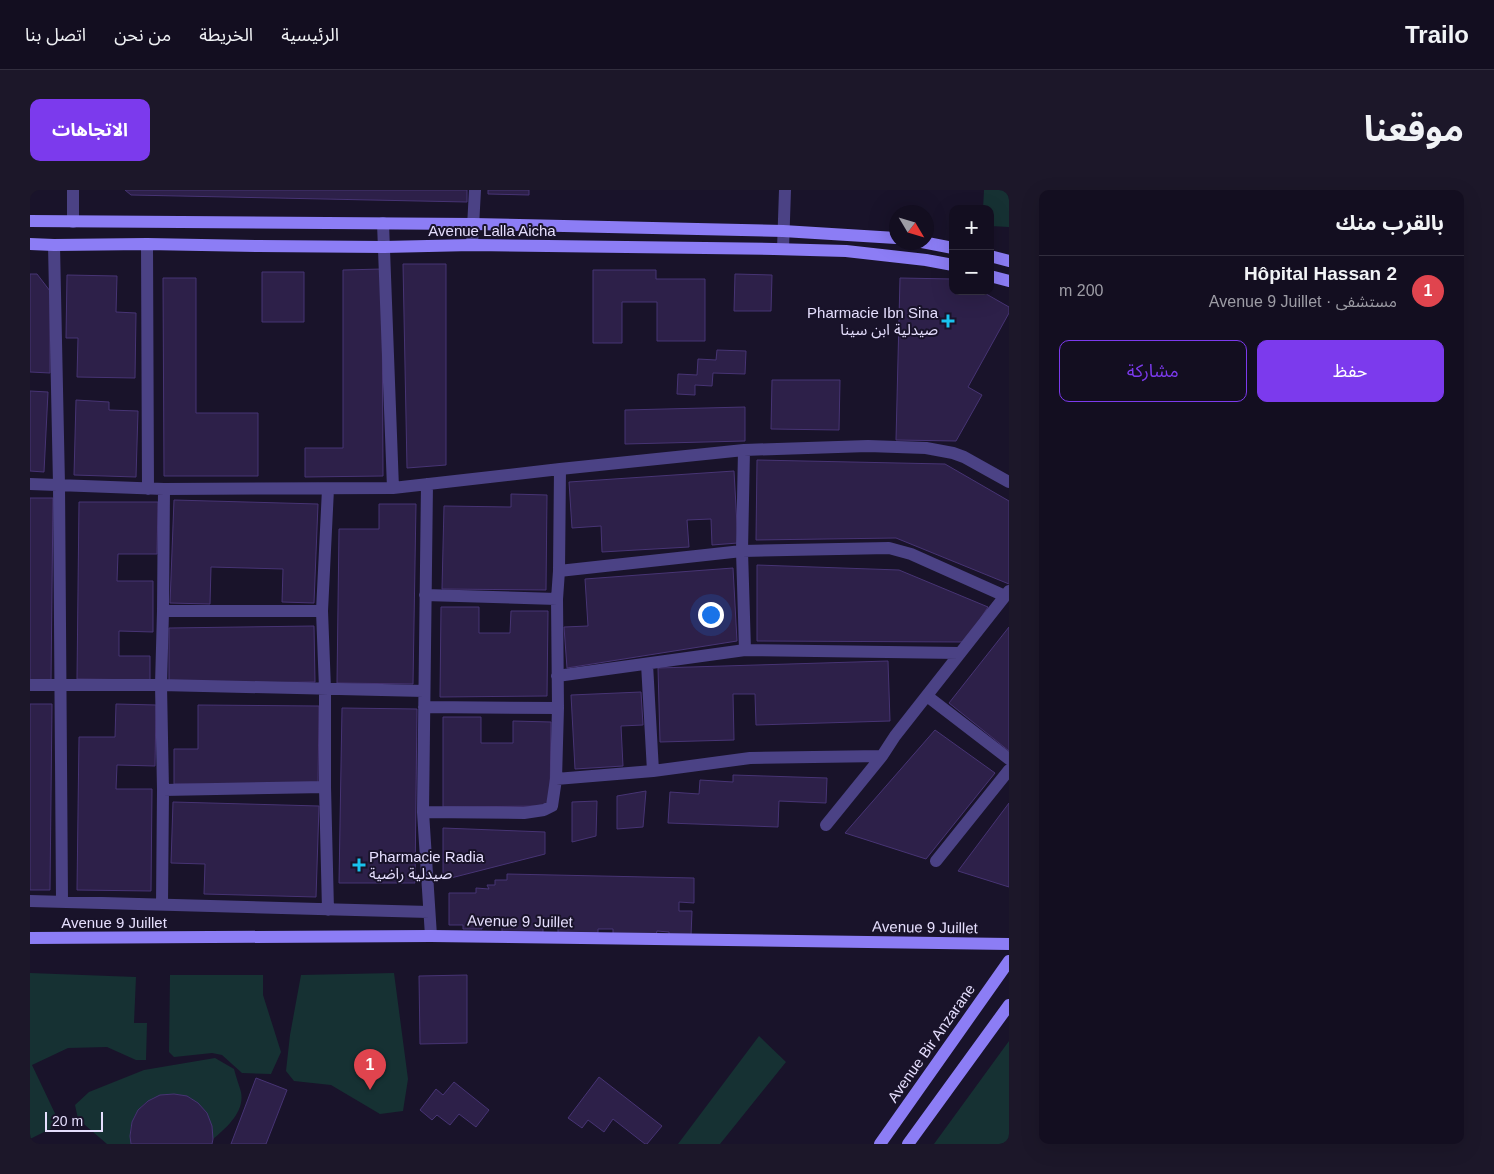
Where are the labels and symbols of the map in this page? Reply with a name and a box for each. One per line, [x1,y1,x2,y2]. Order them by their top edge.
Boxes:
north arrow [889,205,934,250]
street label: Avenue Lalla Aicha [428,222,556,239]
place label: Pharmacie Ibn Sina صيدلية ابن سينا [807,304,939,339]
marker: Pharmacie Ibn Sina صيدلية ابن سينا [942,315,954,327]
your location [698,602,724,628]
place label: Pharmacie Radia صيدلية راضية [369,848,485,883]
marker: Pharmacie Radia صيدلية راضية [353,859,365,871]
street label: Avenue 9 Juillet [467,912,574,930]
street label: Avenue 9 Juillet [61,914,168,931]
street label: Avenue 9 Juillet [872,918,979,936]
street label: Avenue Bir Anzarane [884,981,978,1105]
pin: 1 [354,1049,386,1090]
scale bar [45,1109,102,1132]

